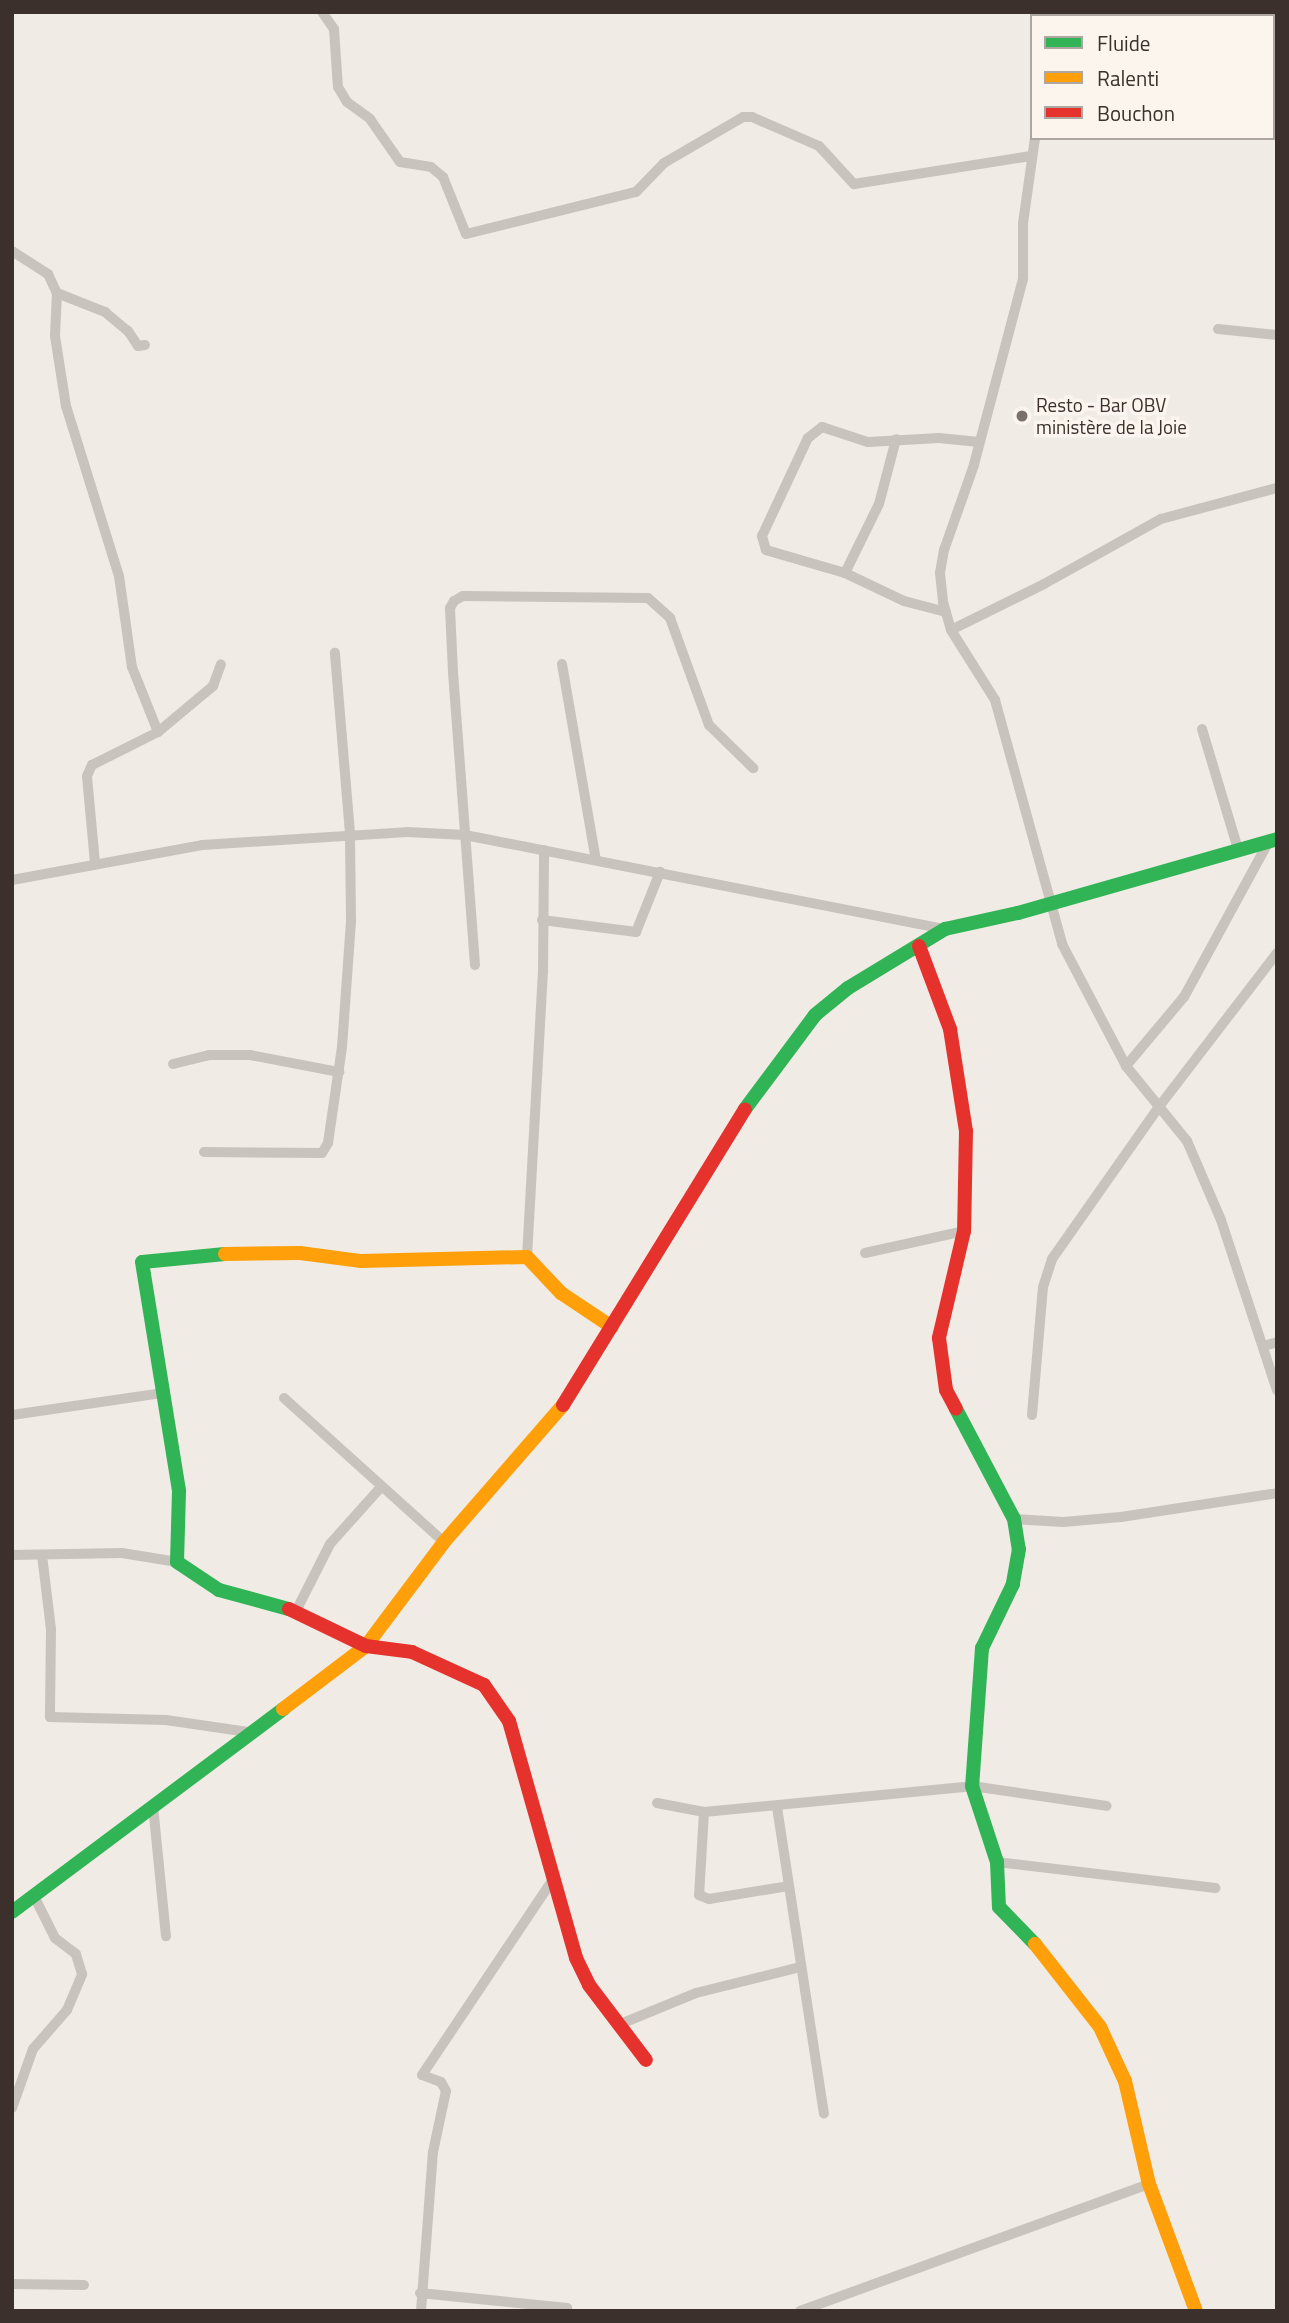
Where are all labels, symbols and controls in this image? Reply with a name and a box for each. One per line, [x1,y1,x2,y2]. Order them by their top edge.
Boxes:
legend [1030,14,1275,140]
text: Fluide [1097,27,1150,59]
text: Ralenti [1097,62,1159,94]
text: Bouchon [1097,97,1175,129]
place label: Resto - Bar OBV ministère de la Joie [1036,394,1187,438]
marker: Resto - Bar OBV ministère de la Joie [1014,408,1030,424]

